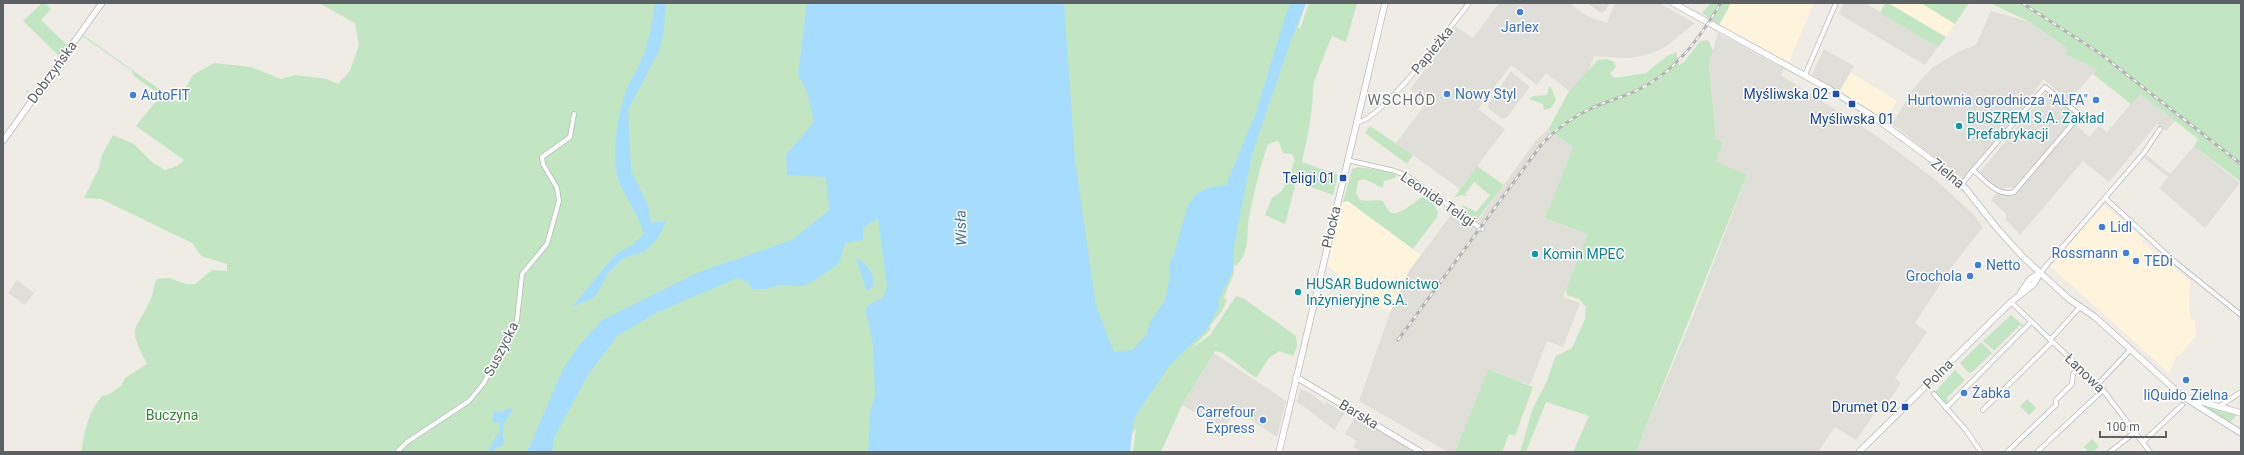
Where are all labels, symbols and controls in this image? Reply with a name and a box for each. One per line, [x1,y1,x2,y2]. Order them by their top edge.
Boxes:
marker: Jarlex [1515,7,1525,17]
place label: Jarlex [1501,19,1539,35]
street label: Papieżka [1408,23,1456,77]
street label: Dobrzyńska [24,38,80,106]
place label: Nowy Styl [1455,86,1517,102]
place label: Myśliwska 02 [1743,86,1828,102]
place label: AutoFIT [141,87,191,103]
marker: Nowy Styl [1442,89,1452,99]
marker: Myśliwska 02 [1831,89,1841,99]
marker: AutoFIT [128,90,138,100]
district label: WSCHÓD [1368,91,1436,109]
place label: Hurtownia ogrodnicza "ALFA" [1907,92,2088,108]
marker: Hurtownia ogrodnicza "ALFA" [2091,95,2101,105]
marker: Myśliwska 01 [1847,99,1857,109]
place label: BUSZREM S.A. Zakład Prefabrykacji [1967,110,2104,142]
place label: Myśliwska 01 [1810,111,1894,127]
marker: BUSZREM S.A. Zakład Prefabrykacji [1954,121,1964,131]
street label: Zielna [1928,155,1968,191]
street label: Leonida Teligi [1398,168,1478,230]
place label: Teligi 01 [1283,170,1335,186]
marker: Teligi 01 [1338,173,1348,183]
street label: Płocka [1318,204,1344,250]
water label: Wisła [951,210,971,246]
place label: Lidl [2110,219,2132,235]
marker: Lidl [2097,222,2107,232]
place label: Rossmann [2052,245,2118,261]
place label: Komin MPEC [1543,246,1625,262]
marker: Rossmann [2121,248,2131,258]
marker: Komin MPEC [1530,249,1540,259]
place label: TEDi [2144,253,2173,269]
marker: TEDi [2131,256,2141,266]
place label: Netto [1986,257,2020,273]
marker: Netto [1973,260,1983,270]
place label: Grochola [1906,268,1962,284]
marker: Grochola [1965,271,1975,281]
place label: HUSAR Budownictwo Inżynieryjne S.A. [1306,276,1439,308]
marker: HUSAR Budownictwo Inżynieryjne S.A. [1293,287,1303,297]
street label: Suszycka [481,319,521,379]
street label: Łanowa [2062,350,2108,396]
street label: Polna [1920,356,1956,392]
marker: liQuido Zielna [2181,375,2191,385]
place label: Żabka [1972,385,2011,401]
place label: liQuido Zielna [2144,387,2228,403]
marker: Żabka [1959,388,1969,398]
street label: Barska [1336,396,1382,432]
place label: Drumet 02 [1832,399,1897,415]
marker: Drumet 02 [1900,402,1910,412]
place label: Carrefour Express [1196,404,1255,436]
park label: Buczyna [146,407,198,423]
scale bar [2100,413,2166,439]
marker: Carrefour Express [1258,415,1268,425]
text: 100 m [2106,420,2140,434]

